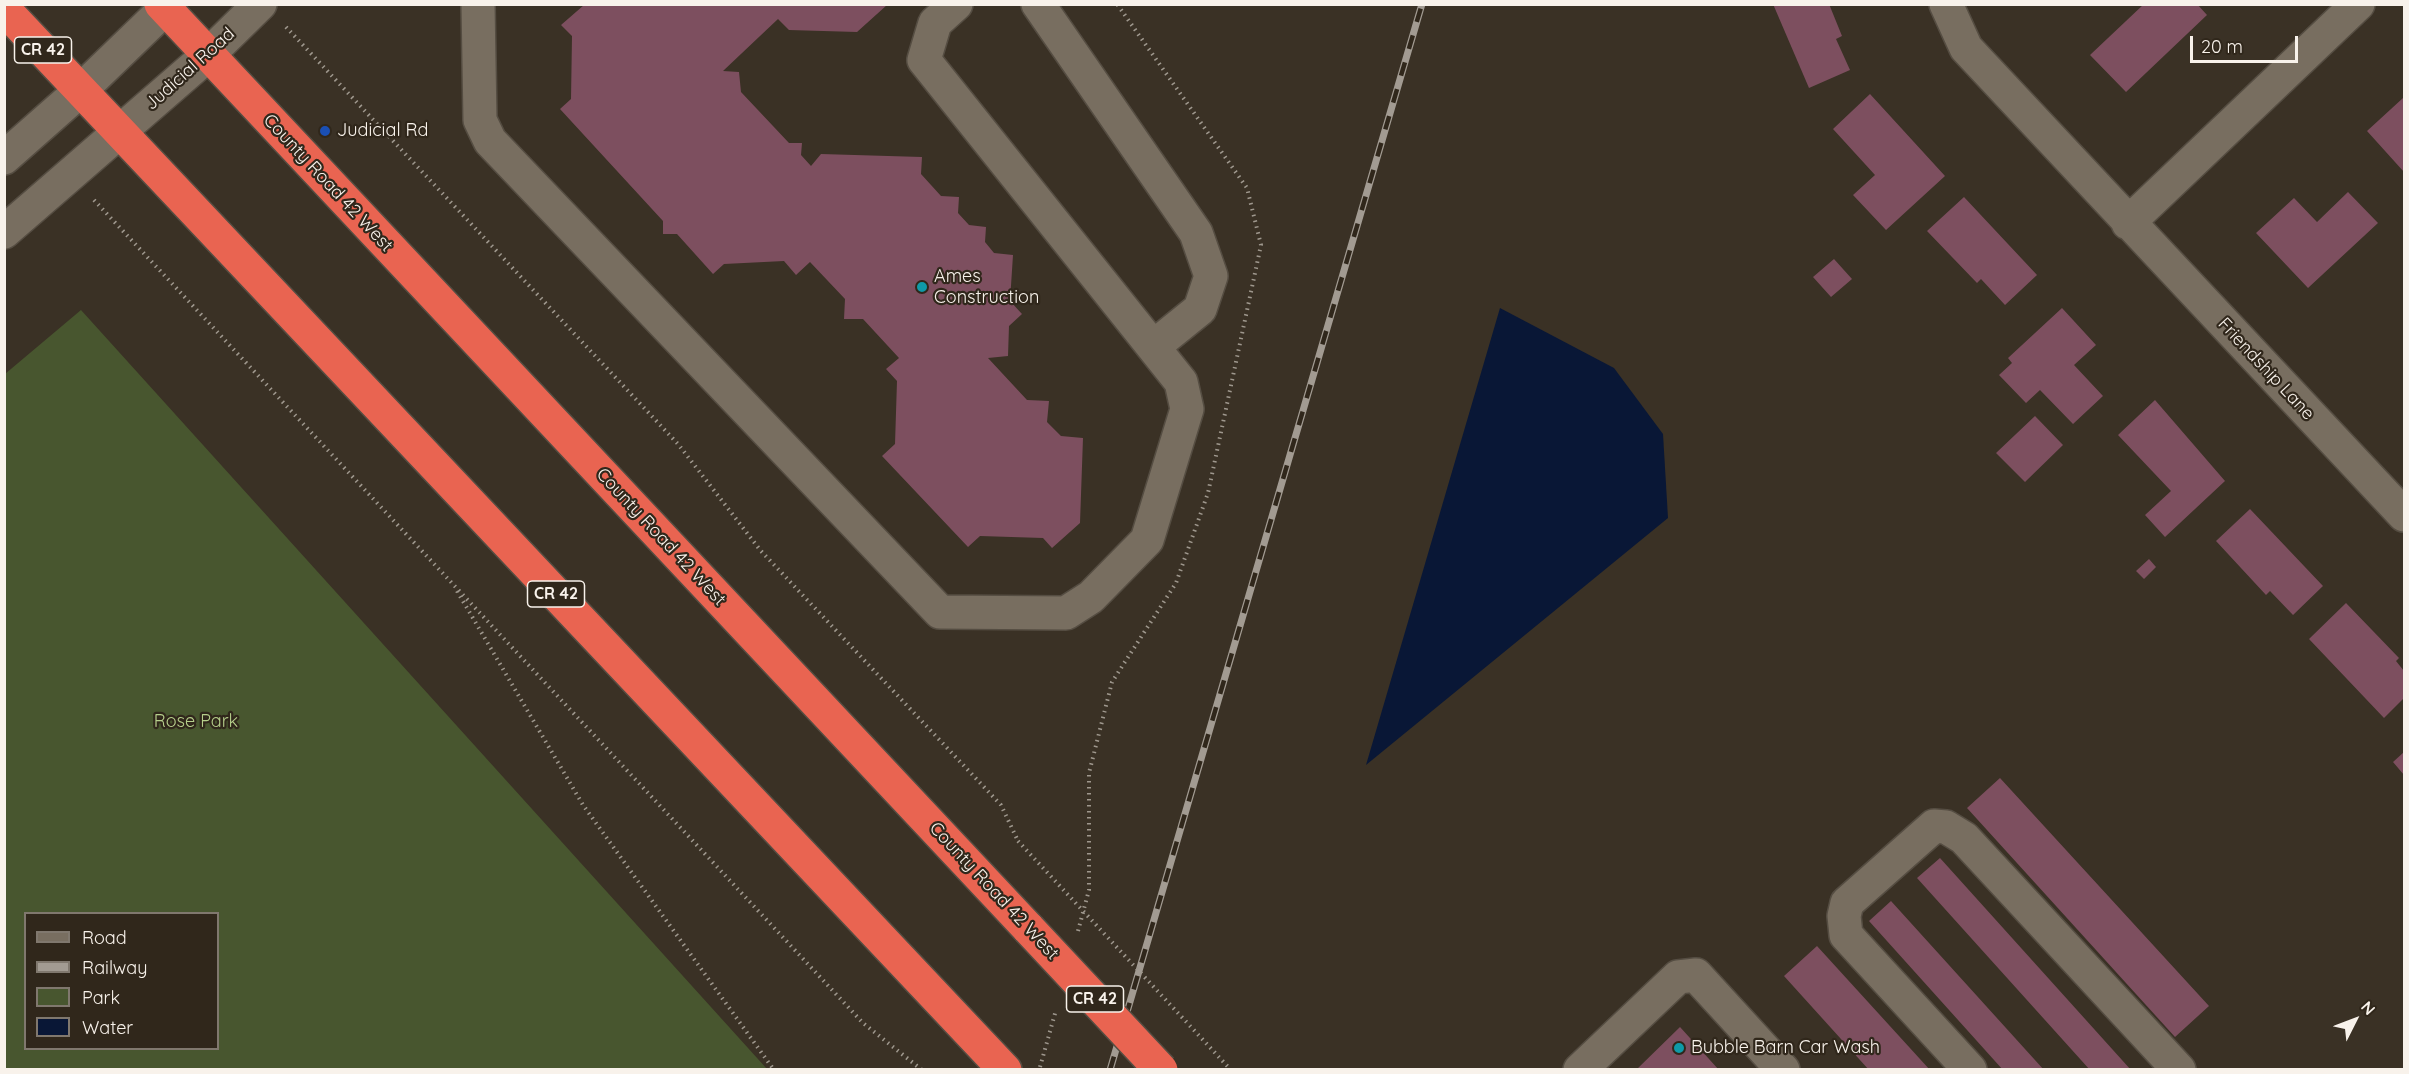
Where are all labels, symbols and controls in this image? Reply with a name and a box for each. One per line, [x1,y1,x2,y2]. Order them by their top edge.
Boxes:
street label: Judicial Road [141,23,239,115]
scale bar [2193,24,2301,62]
text: 20 m [2201,35,2243,58]
road number: CR 42 [15,37,72,63]
street label: County Road 42 West [259,110,397,256]
place label: Judicial Rd [337,120,428,142]
marker: Judicial Rd [318,124,332,138]
place label: Ames Construction [934,266,1039,308]
marker: Ames Construction [915,280,929,294]
street label: Friendship Lane [2213,313,2319,425]
street label: County Road 42 West [592,464,730,610]
road number: CR 42 [528,581,584,607]
park label: Rose Park [154,711,238,733]
street label: County Road 42 West [925,818,1063,964]
legend [24,912,219,1050]
text: Road [82,926,127,949]
text: Railway [82,956,148,979]
text: Park [82,986,120,1009]
road number: CR 42 [1066,986,1124,1012]
north arrow [2325,990,2385,1050]
text: N [2357,997,2380,1019]
text: Water [82,1016,133,1039]
place label: Bubble Barn Car Wash [1691,1037,1880,1059]
marker: Bubble Barn Car Wash [1672,1041,1686,1055]

